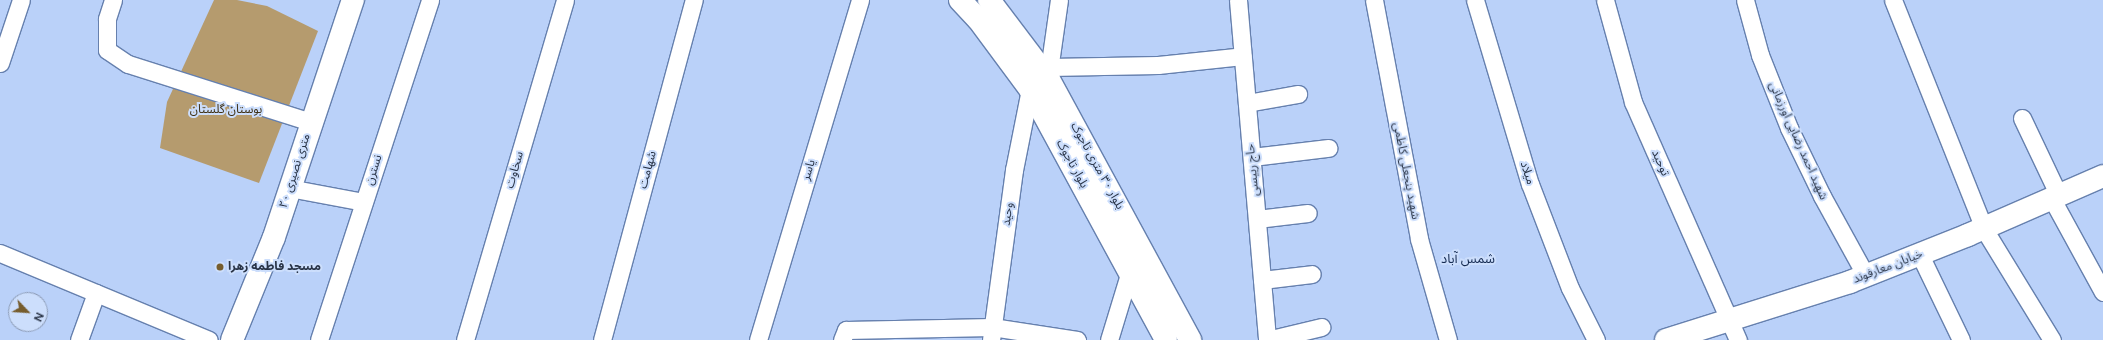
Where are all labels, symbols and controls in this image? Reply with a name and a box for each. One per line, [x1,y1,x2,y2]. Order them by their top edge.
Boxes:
street label: شهید احمد رضایی اورزمانی [1765,80,1831,202]
park label: بوستان گلستان [190,103,262,117]
street label: بلوار ۳۰ متری تاجوک [1067,120,1127,212]
street label: شهید پنجعلی کاظمی [1390,121,1422,221]
street label: ۲۰ متری نصیری [276,132,314,210]
street label: بلوار تاجوک [1053,137,1091,191]
street label: حاج رییسی [1244,143,1262,197]
street label: توحید [1648,148,1672,178]
street label: سخاوت [503,150,527,190]
street label: شهامت [636,150,660,190]
street label: نسترن [362,153,386,187]
street label: یاسر [799,158,819,182]
street label: میلاد [1516,160,1538,186]
street label: وحید [999,201,1017,227]
street label: خیابان معارفوند [1851,247,1925,287]
district label: شمس آباد [1441,251,1495,267]
place label: مسجد فاطمه زهرا [228,260,321,274]
marker: مسجد فاطمه زهرا [215,262,225,272]
north arrow [8,292,48,332]
text: N [31,310,46,323]

